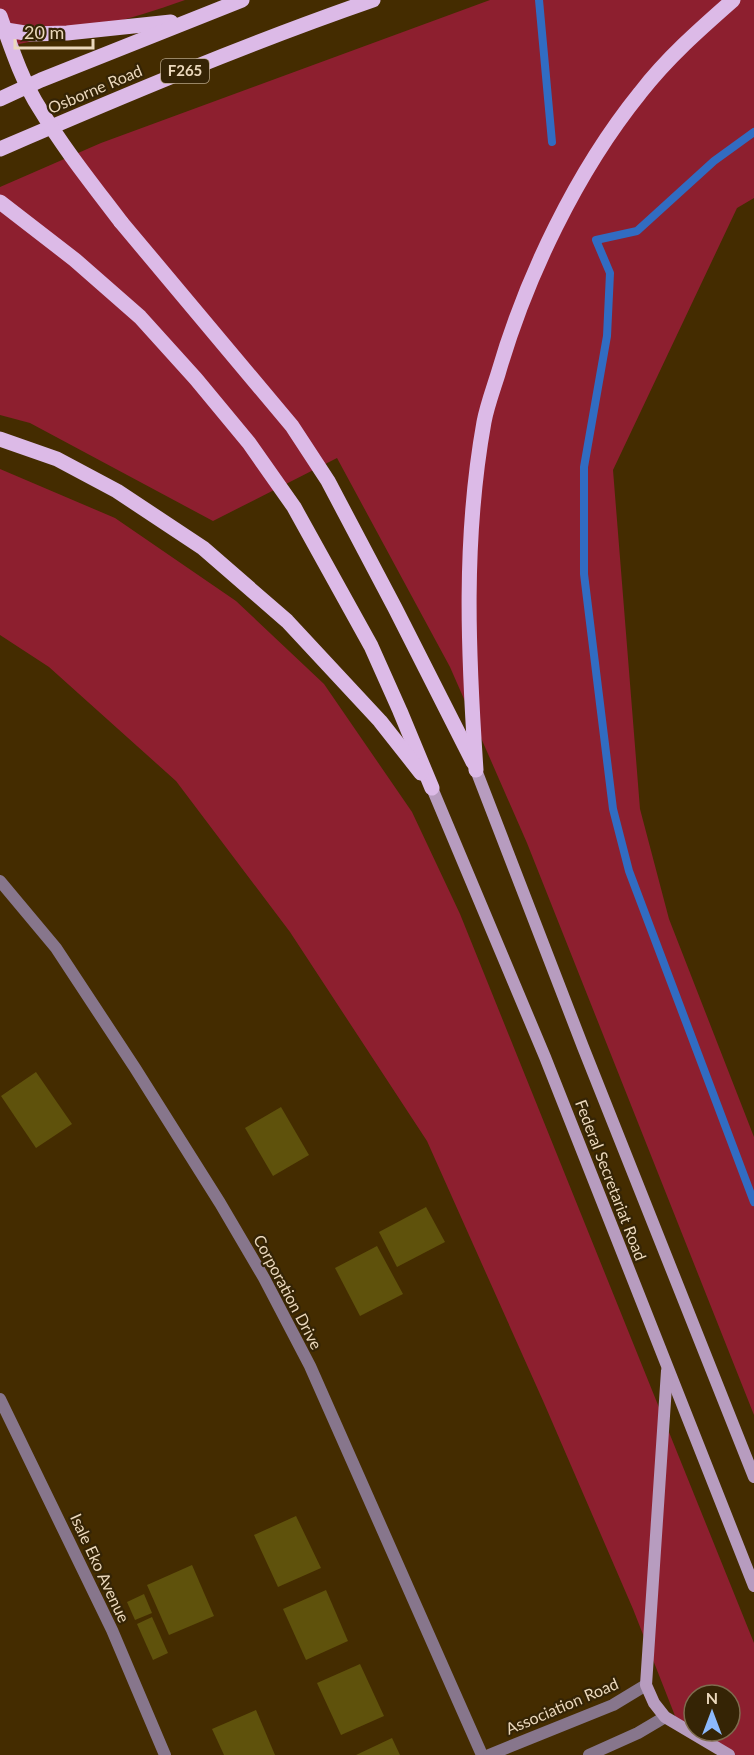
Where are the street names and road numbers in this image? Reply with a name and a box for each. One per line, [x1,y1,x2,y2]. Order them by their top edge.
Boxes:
road number: F265 [161,59,209,83]
street label: Osborne Road [45,60,145,117]
street label: Federal Secretariat Road [572,1097,651,1263]
street label: Corporation Drive [250,1231,327,1352]
street label: Isale Eko Avenue [67,1510,134,1625]
street label: Association Road [503,1673,621,1738]

